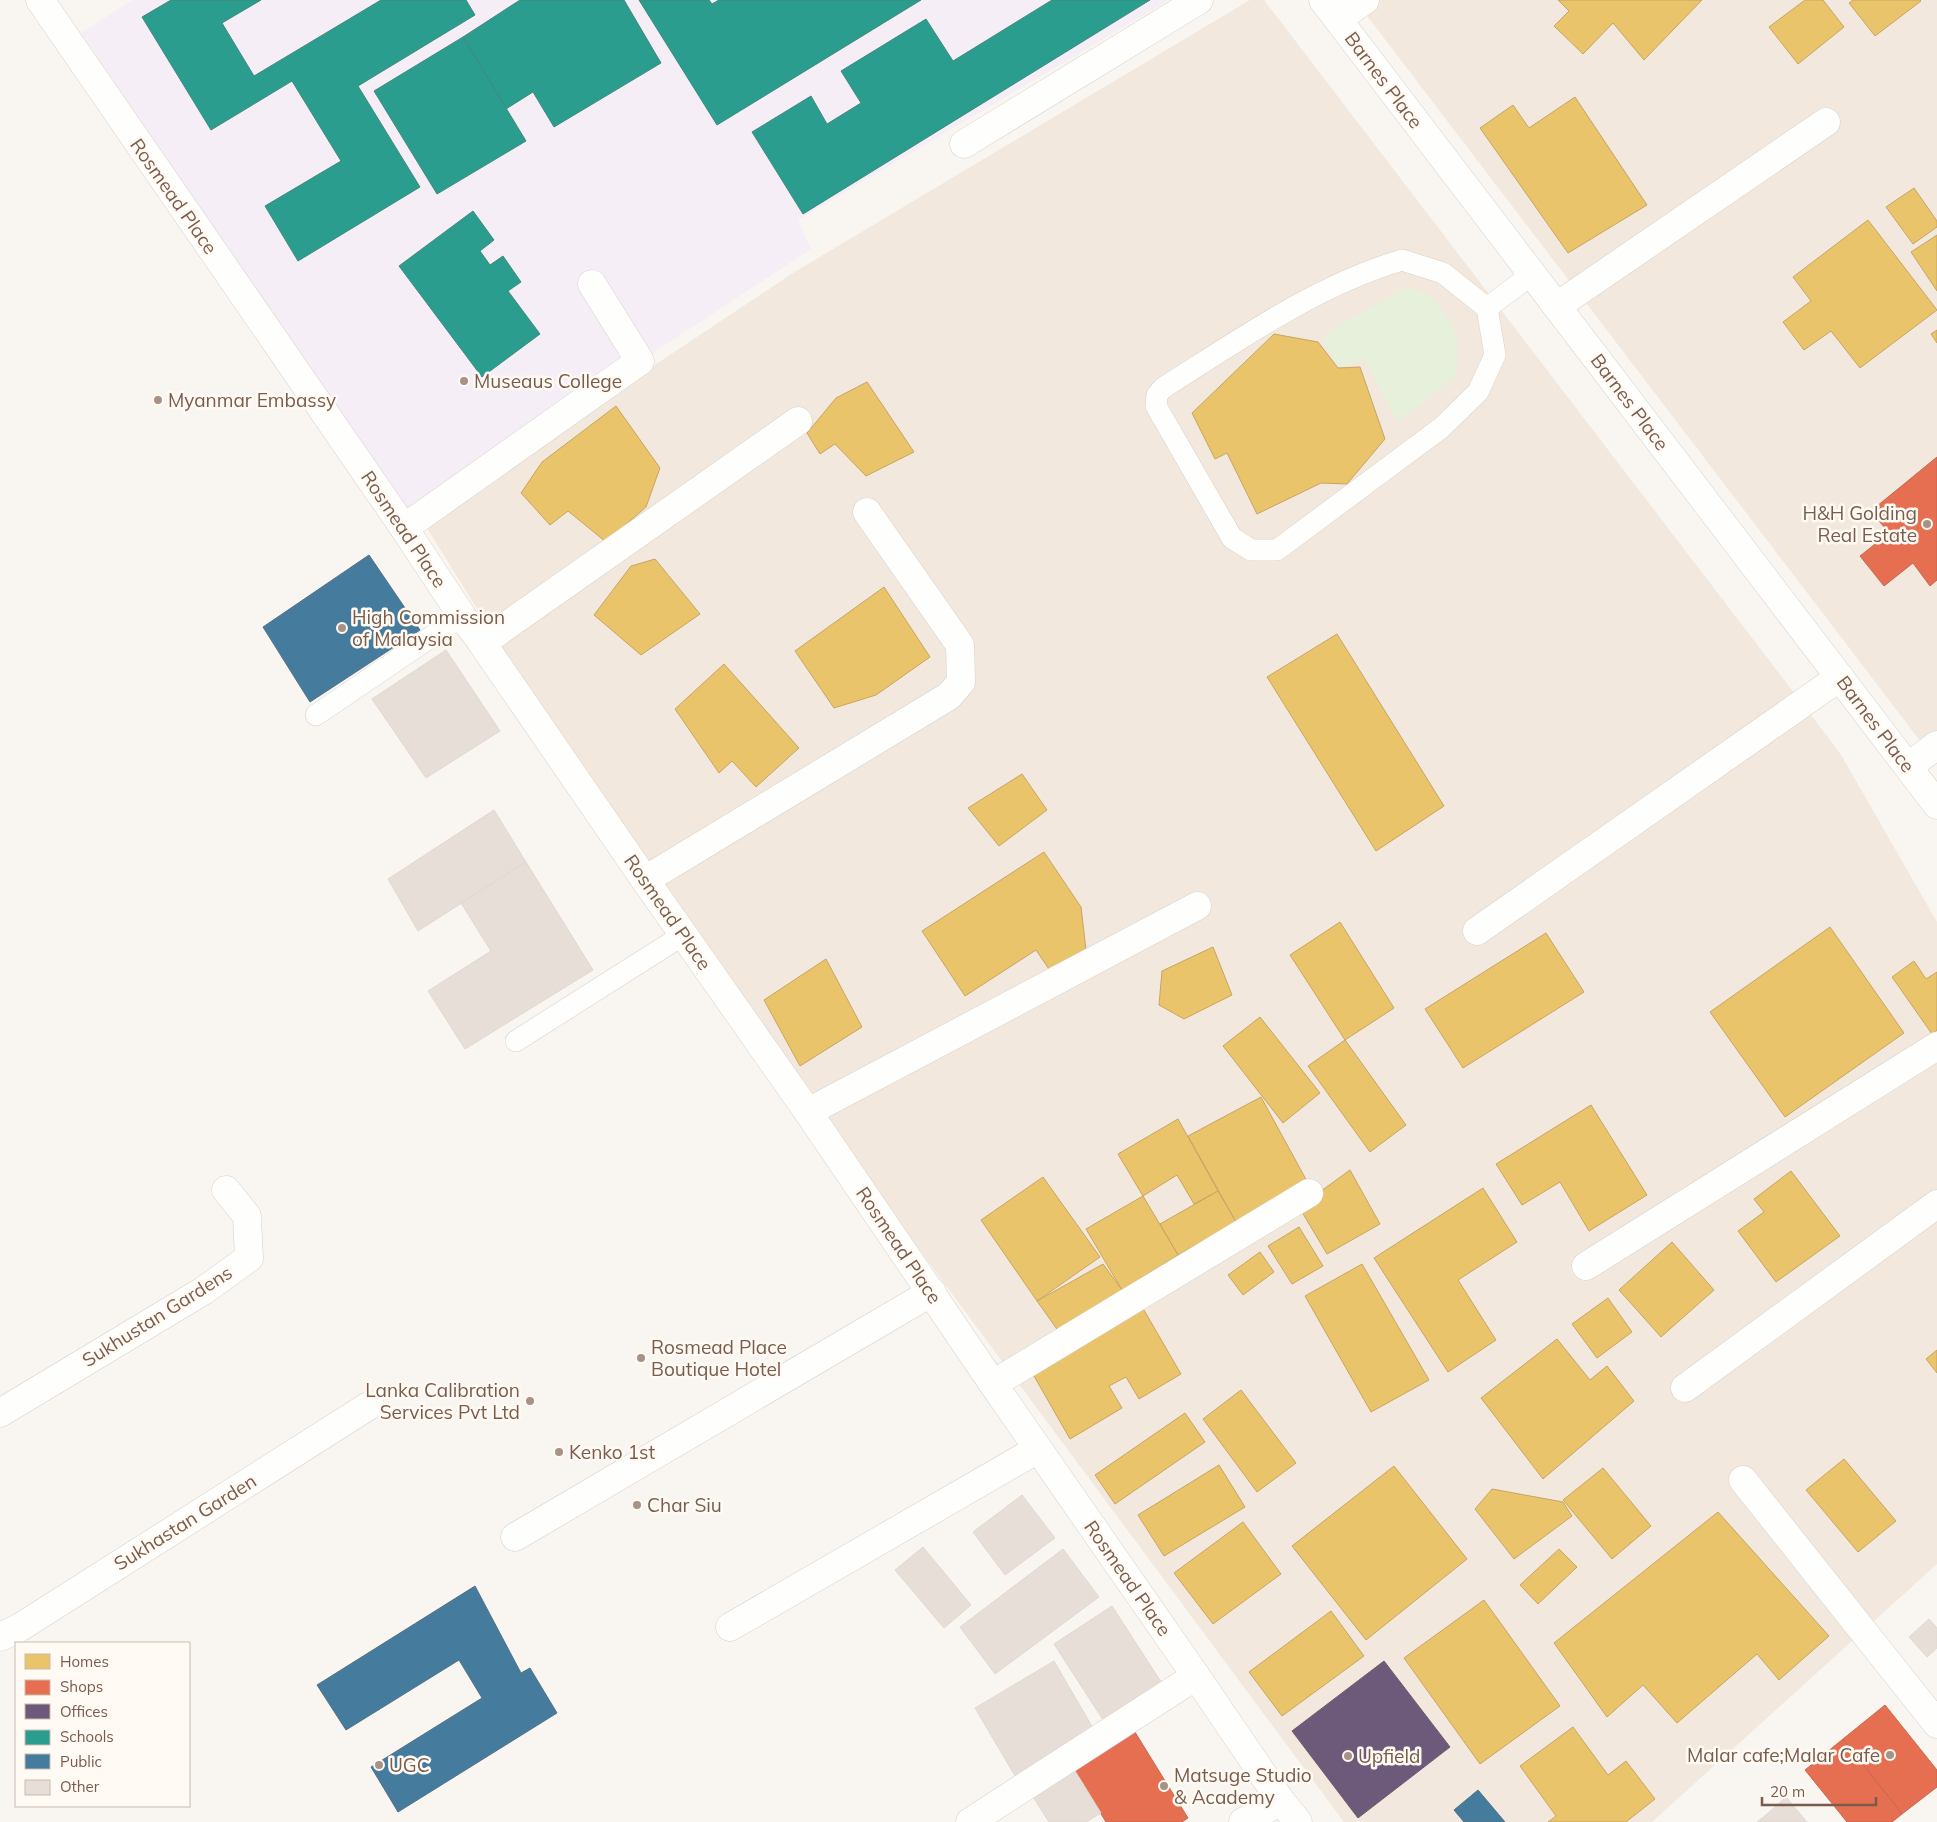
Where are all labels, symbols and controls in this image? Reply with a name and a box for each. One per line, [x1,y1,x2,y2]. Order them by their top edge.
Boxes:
street label: Barnes Place [1340,27,1428,133]
street label: Rosmead Place [125,133,223,259]
street label: Barnes Place [1586,349,1674,455]
place label: Museaus College [474,369,622,393]
marker: Museaus College [458,375,470,387]
place label: Myanmar Embassy [168,388,336,412]
marker: Myanmar Embassy [152,394,164,406]
street label: Rosmead Place [356,466,452,592]
place label: H&H Golding Real Estate [1802,501,1917,547]
marker: H&H Golding Real Estate [1921,518,1933,530]
place label: High Commission of Malaysia [352,605,505,651]
marker: High Commission of Malaysia [336,622,348,634]
street label: Barnes Place [1832,671,1920,777]
street label: Rosmead Place [619,849,717,975]
street label: Rosmead Place [851,1182,947,1308]
street label: Sukhustan Gardens [77,1260,237,1372]
place label: Rosmead Place Boutique Hotel [651,1335,787,1381]
marker: Rosmead Place Boutique Hotel [635,1352,647,1364]
place label: Lanka Calibration Services Pvt Ltd [365,1378,520,1424]
marker: Lanka Calibration Services Pvt Ltd [524,1395,536,1407]
place label: Kenko 1st [569,1440,655,1464]
marker: Kenko 1st [553,1446,565,1458]
street label: Sukhastan Garden [109,1468,261,1576]
place label: Char Siu [647,1493,722,1517]
marker: Char Siu [631,1499,643,1511]
street label: Rosmead Place [1079,1515,1177,1641]
legend [15,1642,190,1807]
text: Homes [60,1652,109,1671]
text: Shops [60,1677,103,1696]
text: Offices [60,1702,108,1721]
text: Schools [60,1727,114,1746]
place label: Malar cafe;Malar Cafe [1687,1743,1880,1767]
place label: Upfield [1358,1744,1420,1768]
marker: Malar cafe;Malar Cafe [1884,1749,1896,1761]
marker: Upfield [1342,1750,1354,1762]
text: Public [60,1752,102,1771]
place label: UGC [389,1753,430,1777]
marker: UGC [373,1759,385,1771]
place label: Matsuge Studio & Academy [1174,1763,1312,1809]
scale bar [1762,1774,1876,1806]
text: Other [60,1777,100,1796]
marker: Matsuge Studio & Academy [1158,1780,1170,1792]
text: 20 m [1770,1782,1805,1801]

